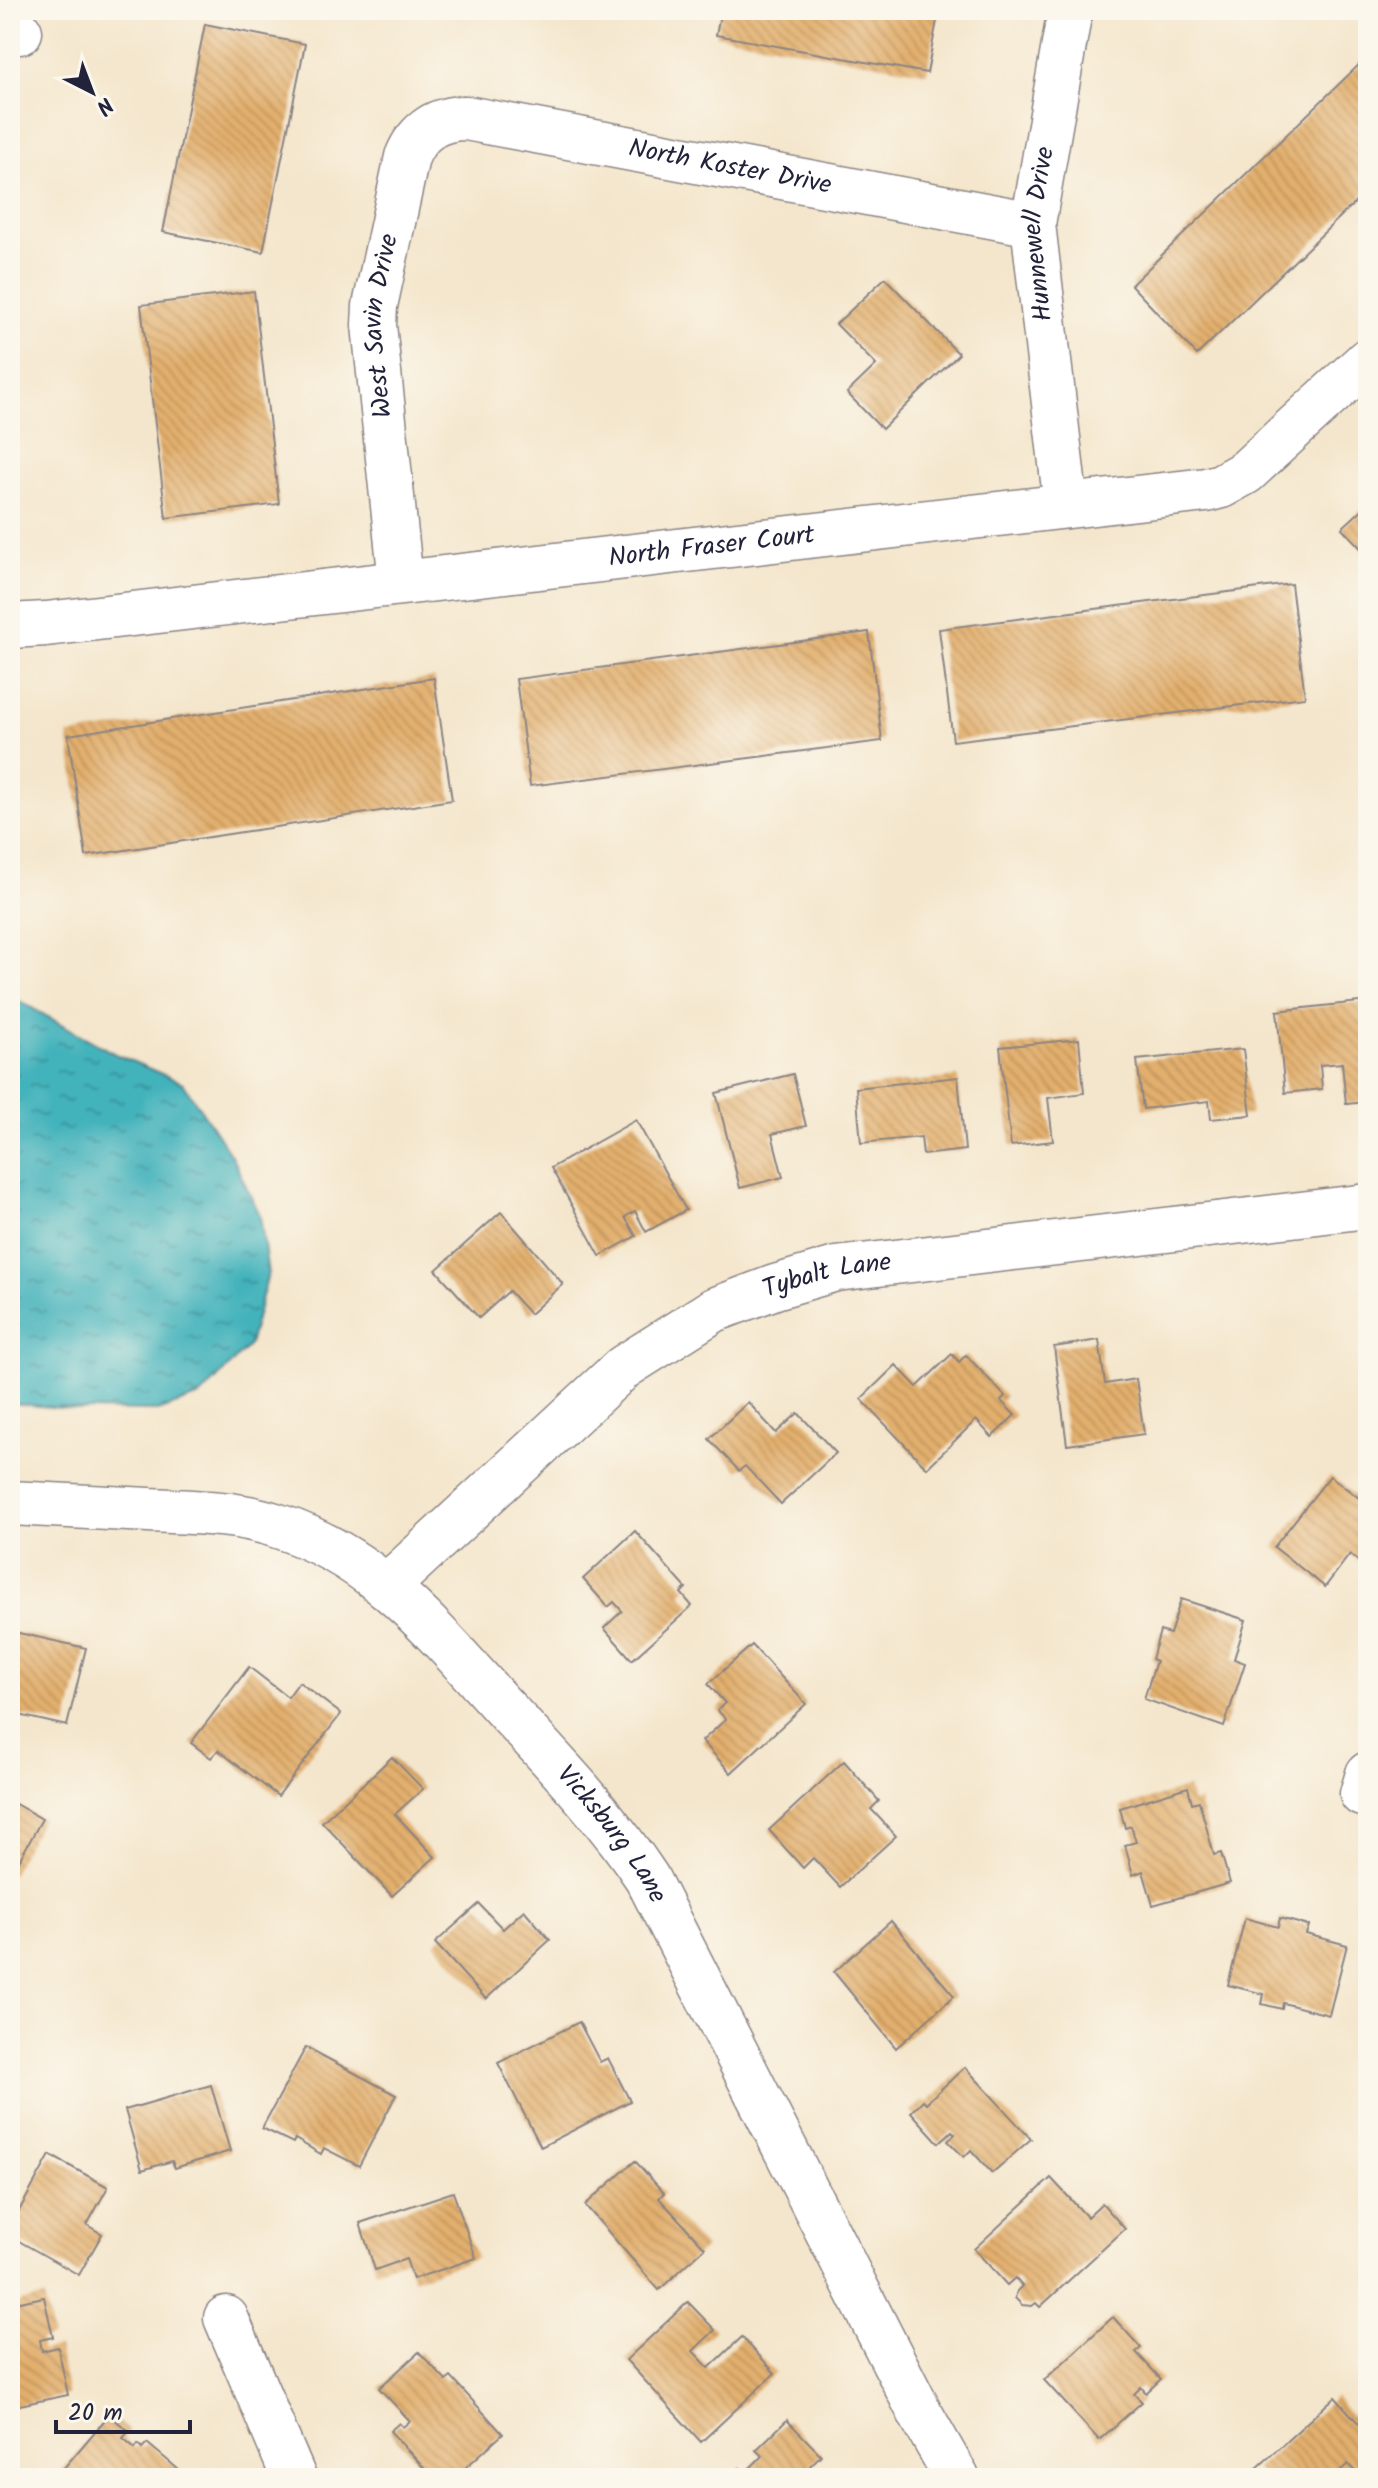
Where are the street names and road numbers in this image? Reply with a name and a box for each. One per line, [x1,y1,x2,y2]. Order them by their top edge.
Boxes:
street label: North Koster Drive [625,128,835,207]
street label: Hunnewell Drive [1012,143,1067,324]
street label: West Savin Drive [353,230,411,420]
street label: North Fraser Court [606,514,818,580]
street label: Tybalt Lane [757,1242,894,1311]
street label: Vicksburg Lane [546,1756,678,1911]

